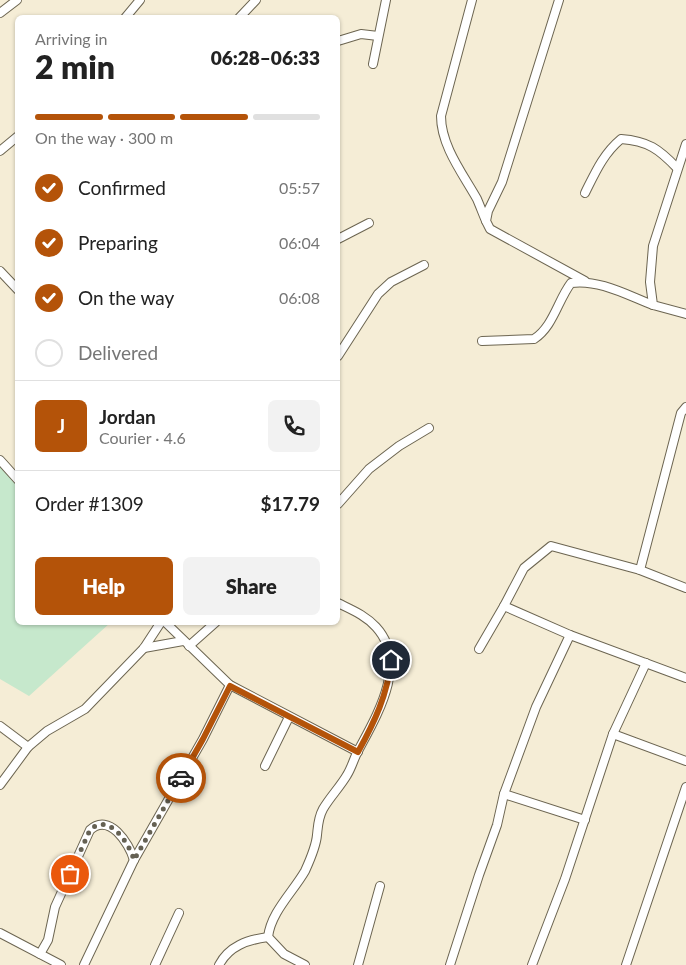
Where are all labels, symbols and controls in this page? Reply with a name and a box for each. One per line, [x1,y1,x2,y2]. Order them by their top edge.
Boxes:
text: Arriving in [35,29,108,48]
text: 06:28–06:33 [211,46,320,69]
text: 2 min [35,47,115,86]
text: On the way · 300 m [35,128,173,147]
icon: check [35,174,63,202]
text: Confirmed [78,176,166,199]
text: 05:57 [279,178,320,197]
icon: check [35,229,63,257]
text: Preparing [78,231,158,254]
text: 06:04 [279,233,320,252]
icon: check [35,284,63,312]
text: On the way [78,286,174,309]
text: 06:08 [279,288,320,307]
text: Delivered [78,341,158,364]
button: phone [268,400,320,452]
text: Jordan [99,405,156,428]
text: J [57,414,65,437]
text: Courier · 4.6 [99,428,186,447]
text: Order #1309 [35,492,144,515]
text: $17.79 [260,492,320,515]
button: Help [35,557,173,615]
button: Share [183,557,320,615]
pin [370,639,412,681]
icon: home [377,646,405,674]
courier [156,753,206,803]
icon: car [167,764,195,792]
pin [49,853,91,895]
icon: bag [56,860,84,888]

